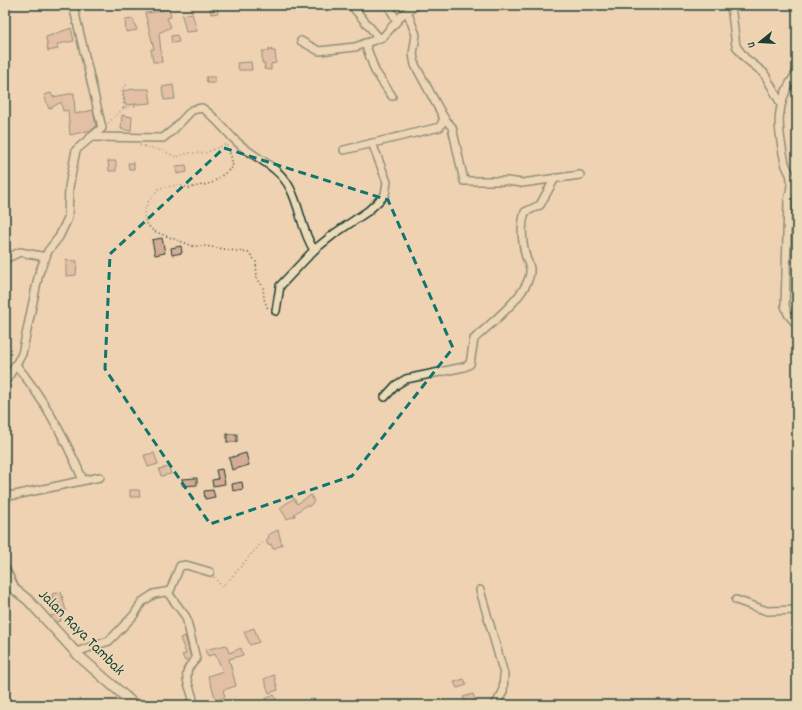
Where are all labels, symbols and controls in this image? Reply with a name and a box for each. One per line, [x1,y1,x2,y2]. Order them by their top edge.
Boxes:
north arrow [740,22,780,62]
text: U [744,39,761,49]
street label: Jalan Raya Tambak [32,584,130,682]

